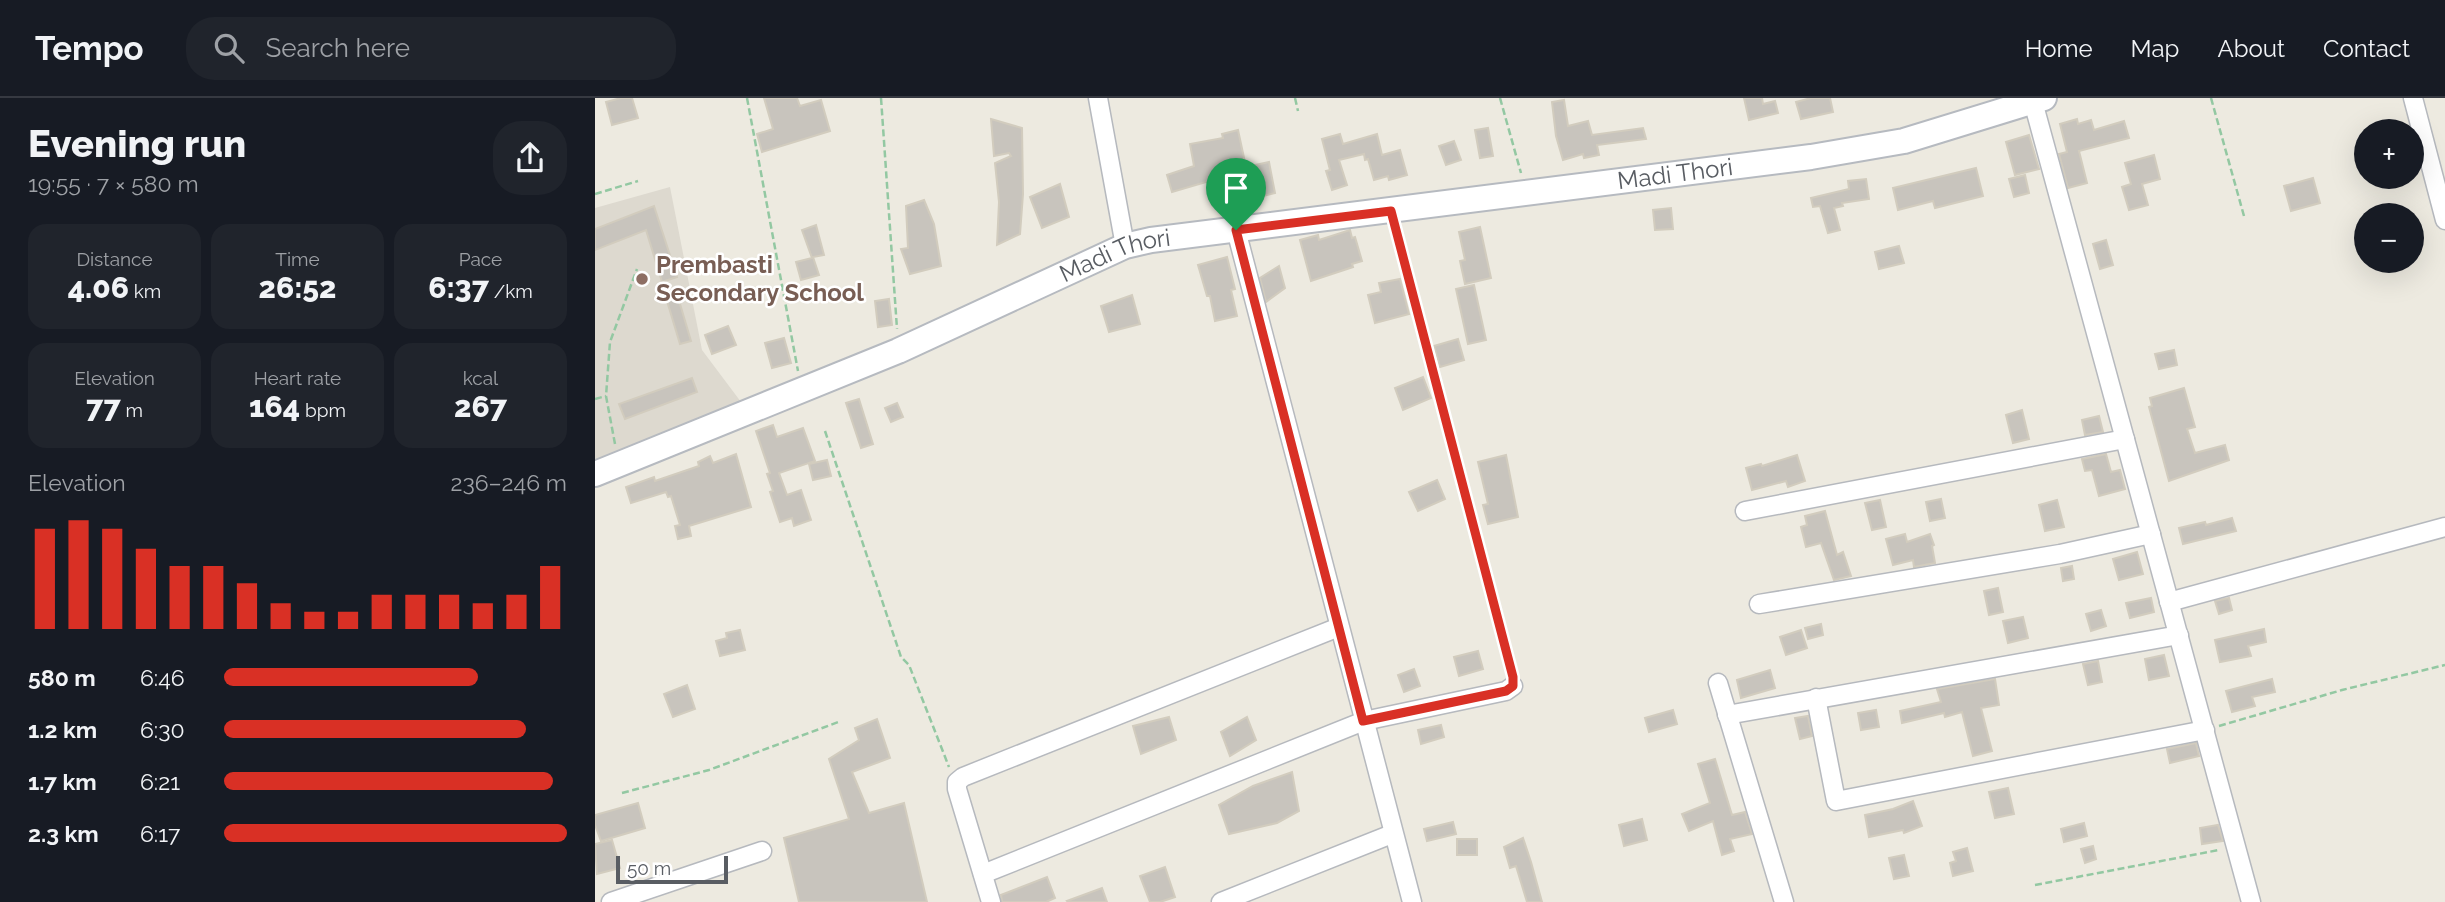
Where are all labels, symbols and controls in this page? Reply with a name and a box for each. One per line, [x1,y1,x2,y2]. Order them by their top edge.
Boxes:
search box [186,17,676,80]
text: Tempo [35,29,144,68]
icon: search [210,29,248,67]
text: Search here [266,33,410,63]
text: Home [2025,34,2093,63]
text: Map [2131,34,2179,63]
text: About [2217,34,2285,63]
text: Contact [2323,34,2410,63]
map controls [2354,119,2424,273]
button: + [2354,119,2424,189]
text: Evening run [28,121,246,166]
button: share [493,121,567,195]
street label: Madi Thori [1616,152,1734,195]
pin [1206,158,1266,230]
icon: arrive [1217,169,1255,207]
text: 19:55 · 7 × 580 m [28,170,199,197]
button: − [2354,203,2424,273]
street label: Madi Thori [1055,223,1172,288]
text: Distance [76,248,153,270]
text: Time [275,248,320,270]
text: Pace [459,248,502,270]
place label: Prembasti Secondary School [656,250,864,307]
text: 4.06 [68,270,129,305]
text: 26:52 [259,270,337,305]
text: 6:37 [428,270,489,305]
marker: Prembasti Secondary School [634,271,650,287]
text: km [129,280,161,302]
text: /km [489,280,533,302]
text: Elevation [74,367,155,389]
text: Heart rate [254,367,341,389]
text: kcal [463,367,498,389]
text: 77 [86,389,121,424]
text: 164 [249,389,300,424]
text: 267 [454,389,507,424]
text: m [121,399,143,421]
text: bpm [300,399,346,421]
text: Elevation [28,469,126,496]
text: 236–246 m [450,469,567,496]
text: 580 m [28,664,96,691]
text: 6:46 [140,664,185,691]
text: 1.2 km [28,716,97,743]
text: 6:30 [140,716,185,743]
text: 1.7 km [28,768,97,795]
text: 6:21 [140,768,180,795]
text: 2.3 km [28,820,99,847]
text: 6:17 [140,820,180,847]
scale bar [616,853,728,885]
text: 50 m [627,857,671,879]

